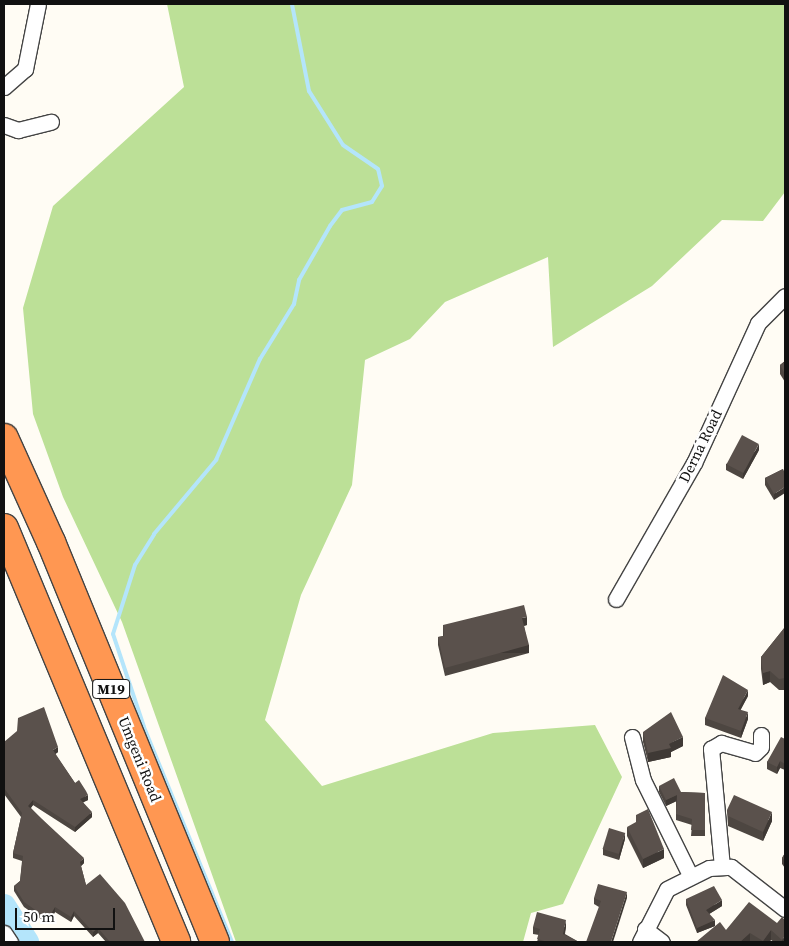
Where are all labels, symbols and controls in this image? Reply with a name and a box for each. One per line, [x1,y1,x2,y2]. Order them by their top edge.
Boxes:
street label: Derna Road [675,407,725,485]
road number: M19 [91,678,131,701]
street label: Umgeni Road [115,714,165,804]
scale bar [18,898,118,930]
text: 50 m [23,906,55,927]

